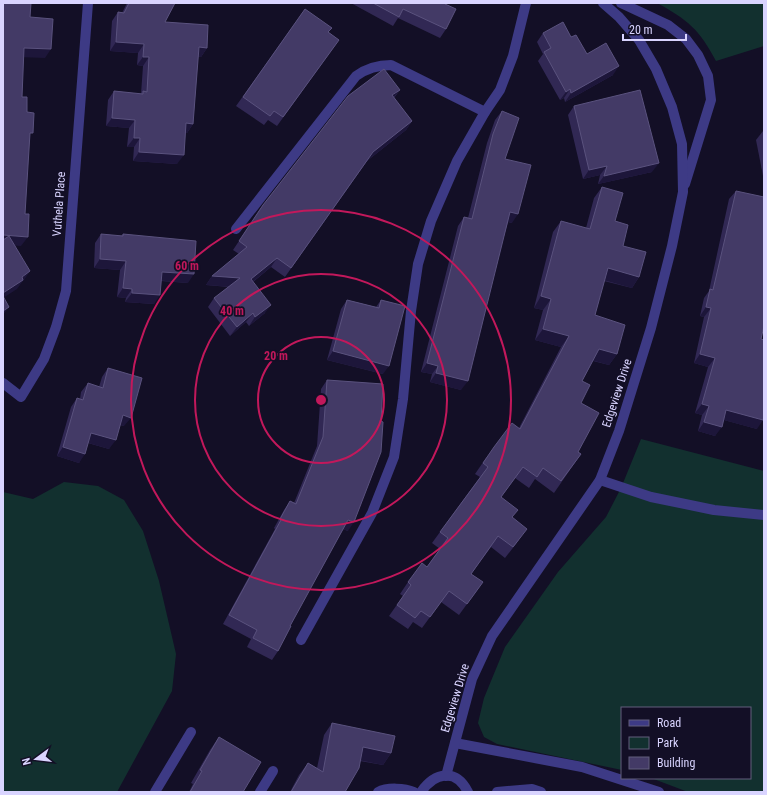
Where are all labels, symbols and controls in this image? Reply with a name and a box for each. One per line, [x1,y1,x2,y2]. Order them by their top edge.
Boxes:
scale bar [623,16,686,42]
text: 20 m [629,23,653,37]
street label: Vuthela Place [50,171,68,237]
text: 60 m [175,259,199,273]
text: 40 m [220,304,244,318]
text: 20 m [264,349,288,363]
street label: Edgeview Drive [599,357,635,429]
centre of rings [314,393,328,407]
street label: Edgeview Drive [438,662,472,734]
legend [621,707,751,779]
text: Road [657,716,681,730]
text: Park [657,736,679,750]
north arrow [16,739,56,779]
text: N [20,756,34,766]
text: Building [657,756,695,770]

